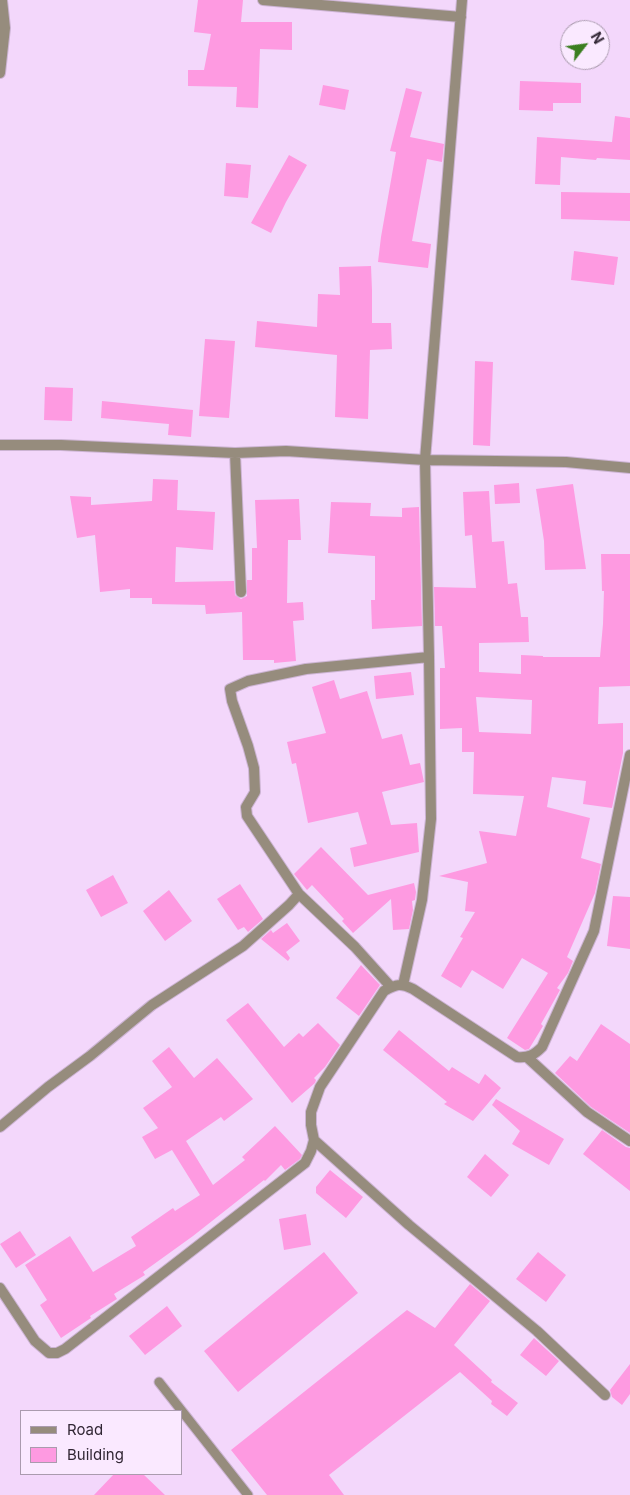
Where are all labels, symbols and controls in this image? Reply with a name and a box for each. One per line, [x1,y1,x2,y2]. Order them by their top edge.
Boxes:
north arrow [560,20,610,70]
text: N [588,29,608,47]
legend [20,1410,182,1475]
text: Road [67,1420,103,1439]
text: Building [67,1445,124,1464]

